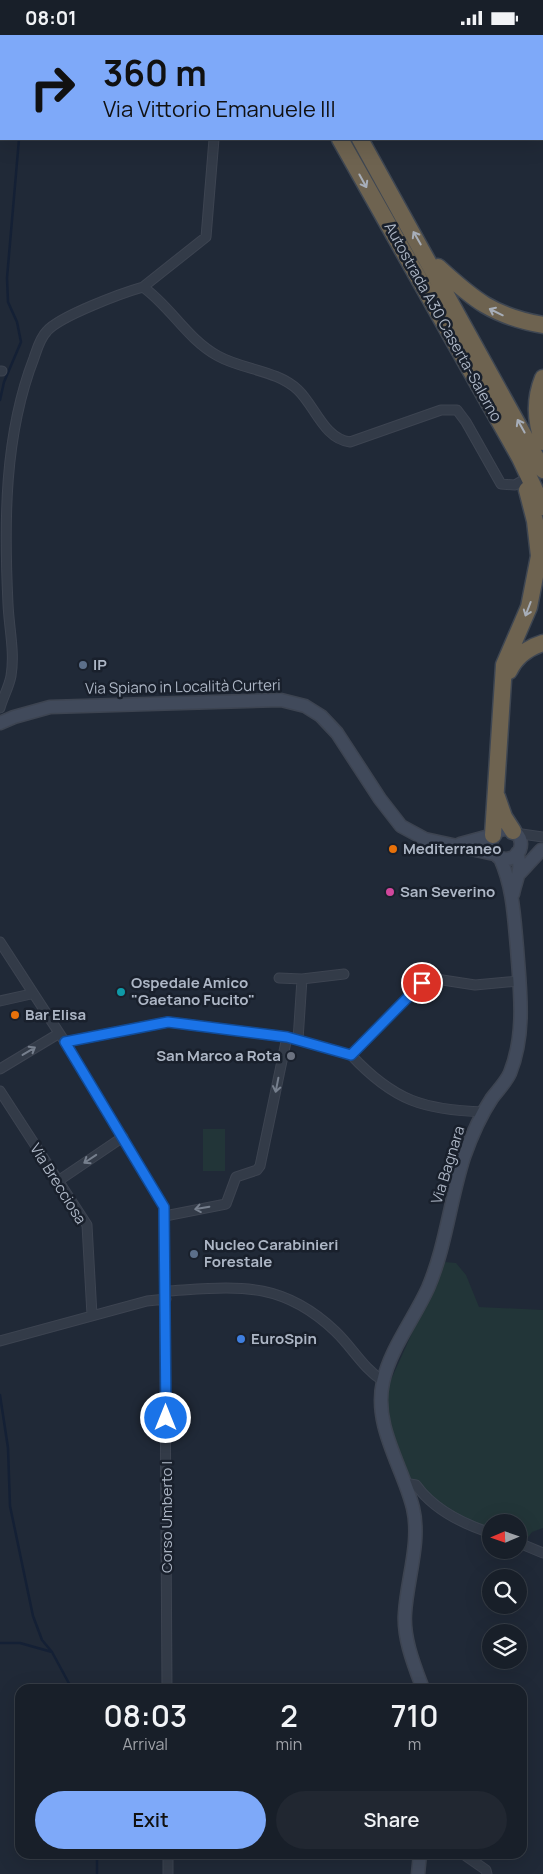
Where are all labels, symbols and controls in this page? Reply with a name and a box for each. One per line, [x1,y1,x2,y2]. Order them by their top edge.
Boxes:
text: 08:01 [25,5,76,31]
text: 360 m [103,49,207,97]
icon: right [20,55,85,120]
text: Via Vittorio Emanuele III [103,94,336,124]
one-way arrow [359,174,369,188]
street label: Autostrada A30 Caserta-Salerno [380,218,507,425]
one-way arrow [411,231,421,246]
one-way arrow [489,307,504,316]
one-way arrow [515,420,525,434]
one-way arrow [523,601,532,616]
place label: IP [93,654,107,675]
marker: IP [77,659,89,671]
street label: Via Spiano in Località Curteri [85,674,281,699]
place label: Mediterraneo [403,838,501,859]
marker: Mediterraneo [387,843,399,855]
place label: San Severino [400,881,495,902]
marker: San Severino [384,886,396,898]
pin [401,962,443,1004]
icon: arrive [408,969,436,997]
place label: Ospedale Amico "Gaetano Fucito" [131,972,255,1010]
marker: Ospedale Amico "Gaetano Fucito" [115,986,127,998]
place label: Bar Elisa [25,1004,86,1025]
marker: Bar Elisa [9,1009,21,1021]
place label: San Marco a Rota [156,1045,281,1066]
one-way arrow [21,1046,35,1056]
marker: San Marco a Rota [285,1050,297,1062]
one-way arrow [272,1076,281,1092]
street label: Via Bagnara [426,1123,469,1207]
street label: Via Brecciosa [25,1139,92,1228]
one-way arrow [84,1155,98,1165]
one-way arrow [195,1204,211,1214]
place label: Nucleo Carabinieri Forestale [204,1234,338,1272]
marker: Nucleo Carabinieri Forestale [188,1248,200,1260]
place label: EuroSpin [251,1328,317,1349]
marker: EuroSpin [235,1333,247,1345]
position arrow [139,1391,191,1443]
street label: Corso Umberto I [156,1461,177,1573]
north arrow [482,1514,528,1559]
map controls [482,1514,527,1669]
button: search [482,1569,527,1614]
button: layers [482,1624,527,1669]
text: 08:03 [103,1695,187,1736]
text: 2 [280,1695,298,1736]
text: 710 [391,1695,438,1736]
text: Arrival [122,1733,168,1755]
text: min [276,1733,302,1755]
text: m [408,1733,421,1755]
button: Exit [35,1791,266,1849]
button: Share [276,1791,507,1849]

